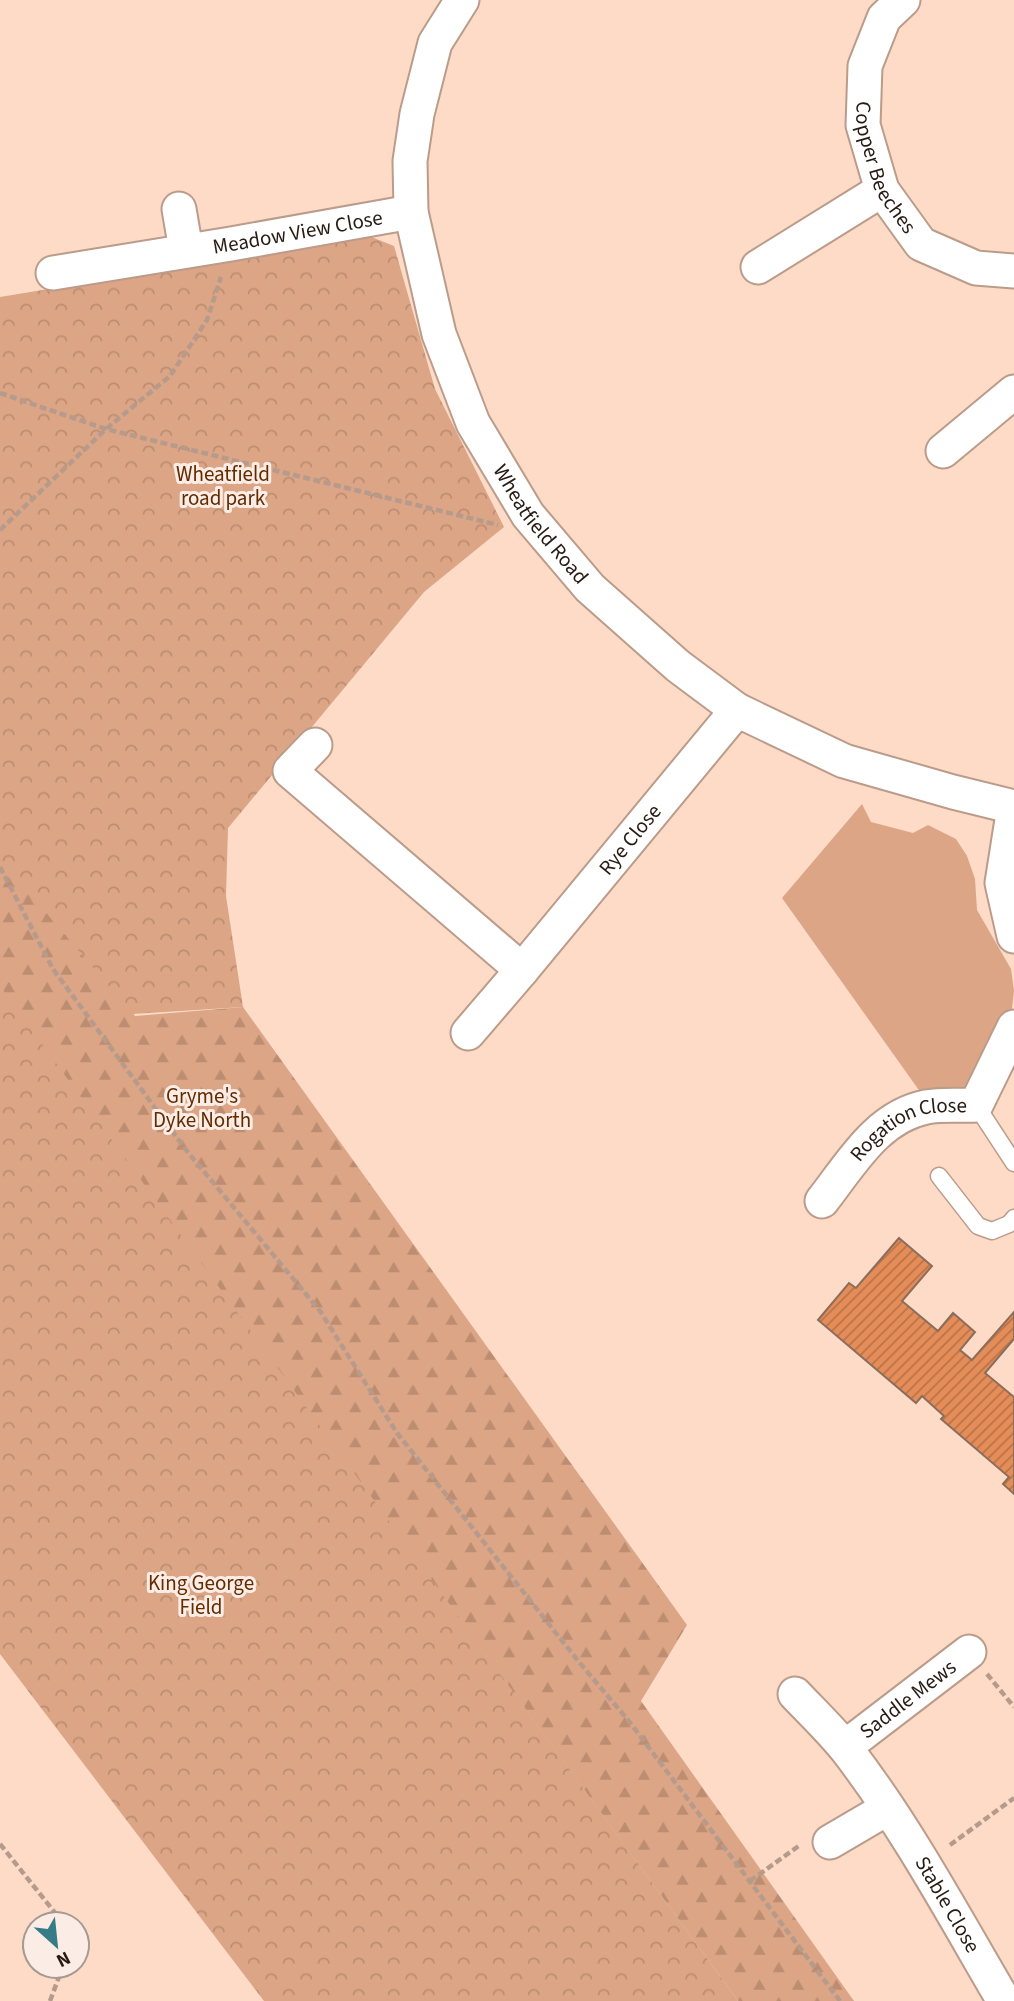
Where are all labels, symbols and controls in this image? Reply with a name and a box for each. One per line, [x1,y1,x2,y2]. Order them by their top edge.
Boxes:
street label: Copper Beeches [848,101,924,240]
street label: Meadow View Close [210,202,385,262]
street label: Wheatfield Road [486,458,595,591]
park label: Wheatfield road park [176,459,270,513]
street label: Rye Close [591,798,668,882]
park label: Gryme's Dyke North [153,1081,251,1135]
street label: Rogation Close [843,1090,967,1168]
park label: King George Field [148,1568,254,1622]
street label: Saddle Mews [853,1652,963,1746]
street label: Stable Close [908,1850,988,1958]
north arrow [21,1910,91,1980]
text: N [51,1944,75,1974]

